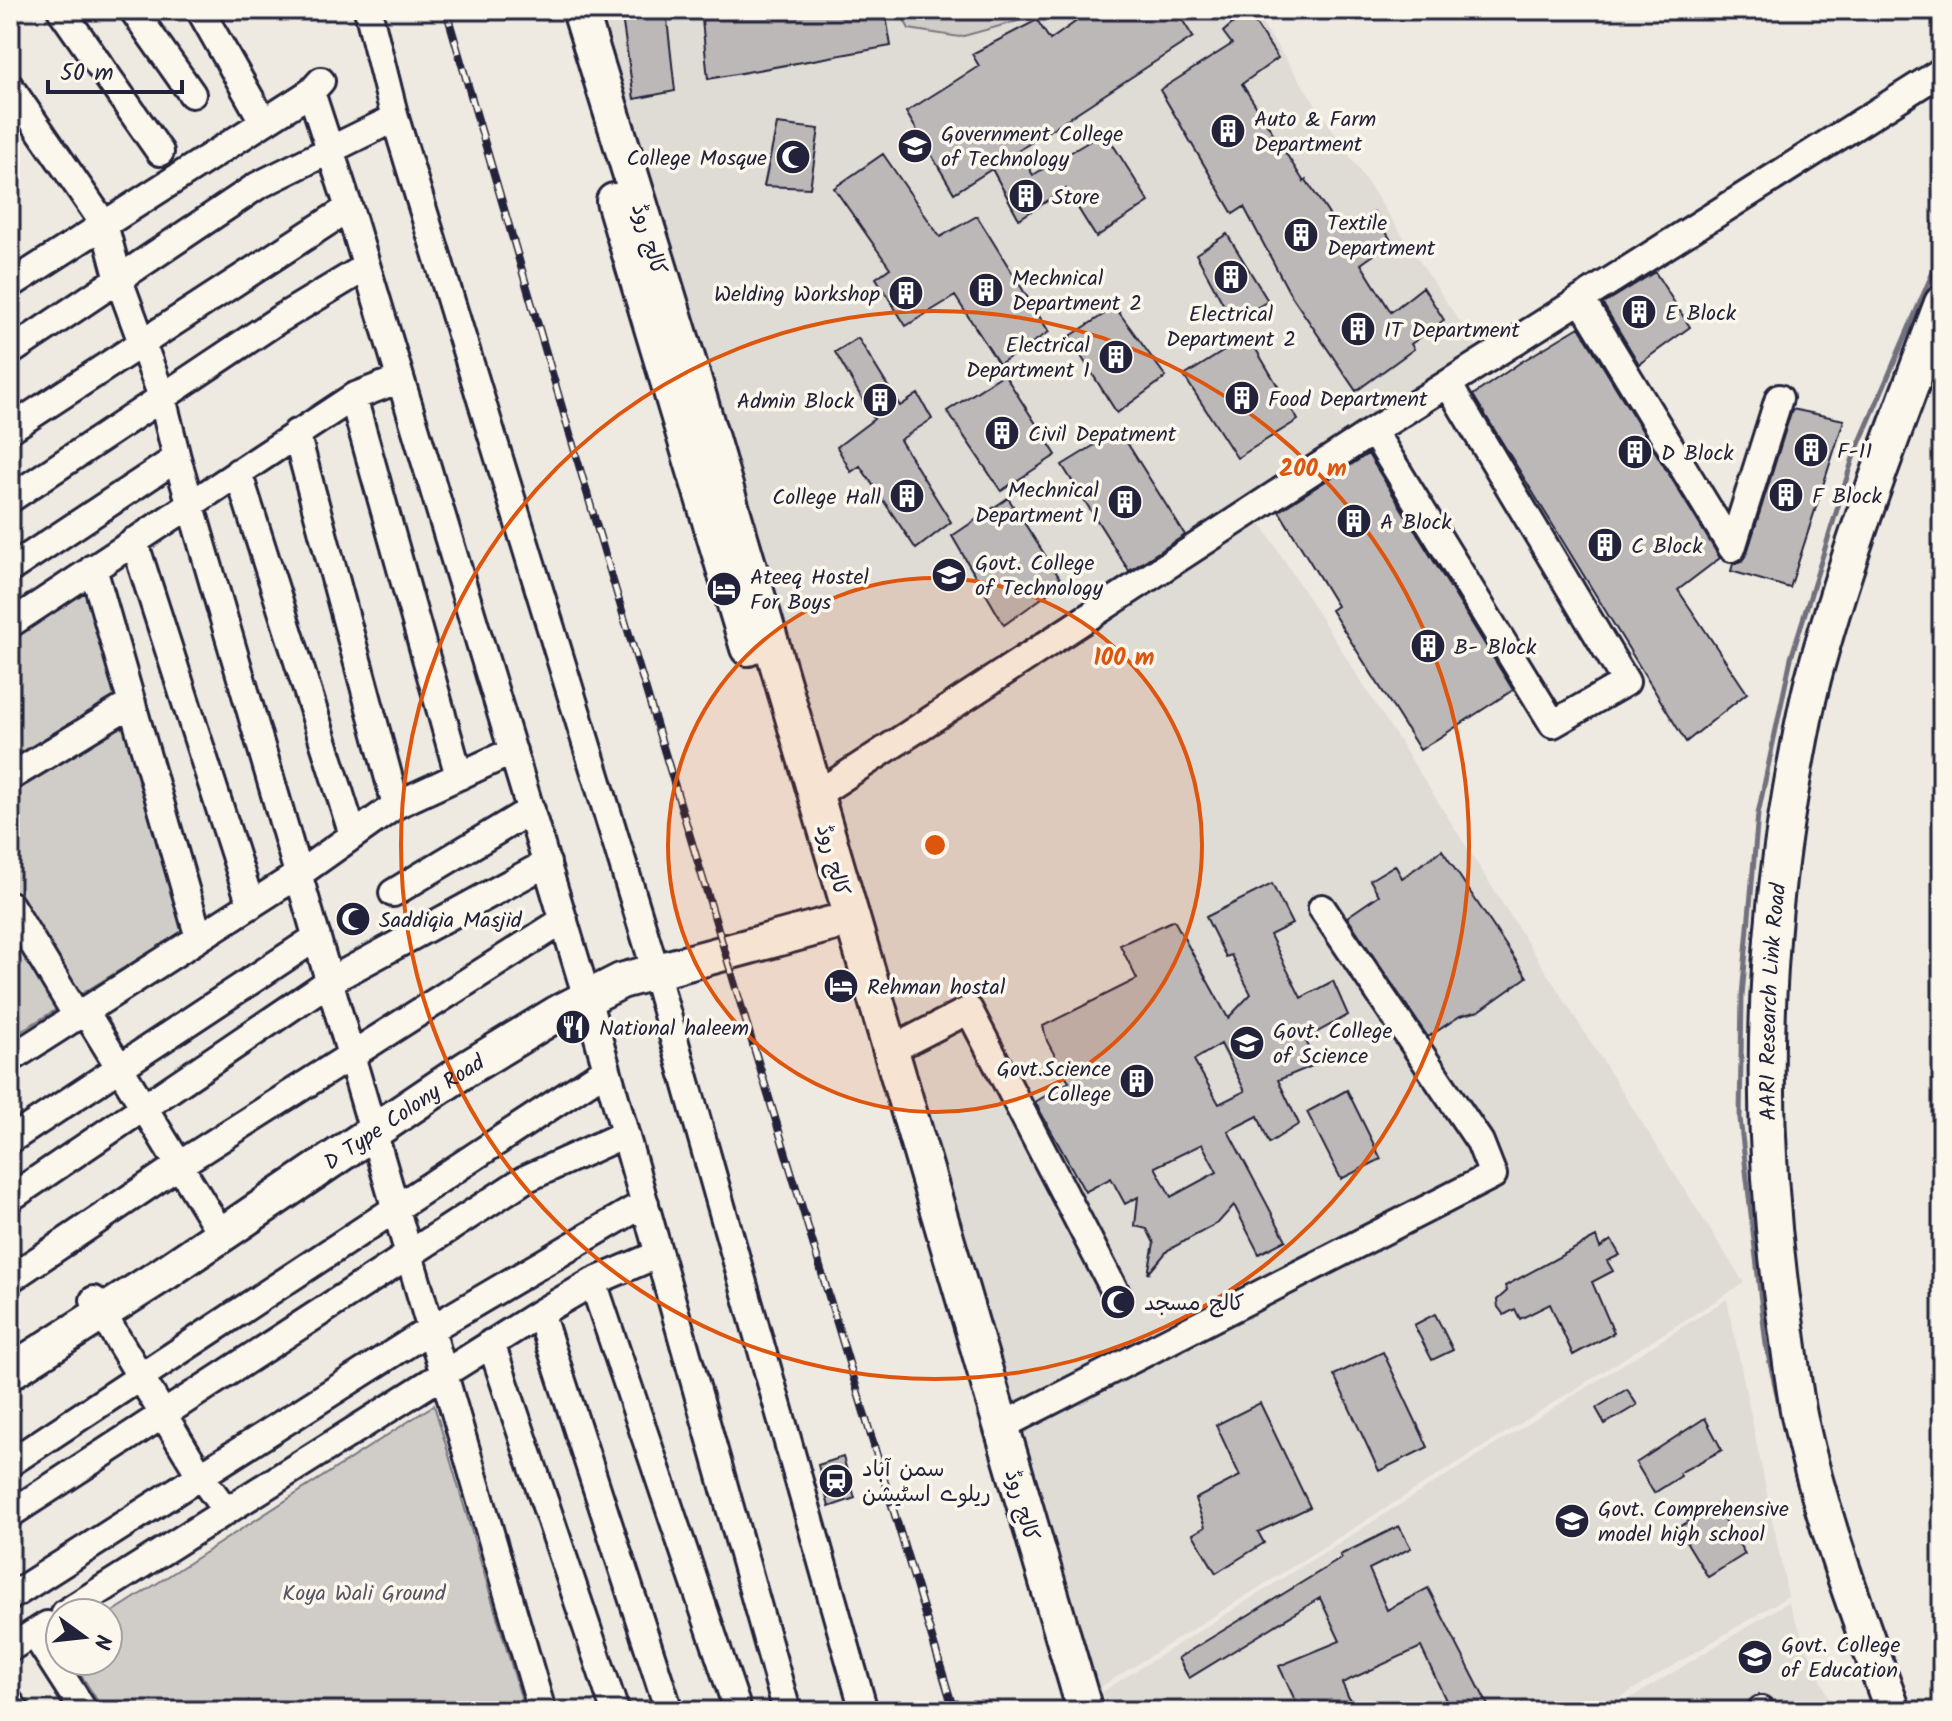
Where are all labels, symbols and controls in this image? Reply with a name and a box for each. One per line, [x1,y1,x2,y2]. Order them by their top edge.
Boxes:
scale bar [48,44,182,94]
text: 50 m [60,54,114,93]
place label: Auto & Farm Department [1254,103,1376,163]
building icon: Auto & Farm Department [1209,112,1247,150]
place label: Government College of Technology [941,118,1123,178]
school or university icon: Government College of Technology [896,127,934,165]
mosque icon: College Mosque [774,138,812,176]
place label: College Mosque [626,142,767,177]
building icon: Store [1007,177,1045,215]
place label: Store [1052,181,1099,216]
street label: کالج روڈ [620,200,675,280]
place label: Textile Department [1327,207,1436,267]
building icon: Textile Department [1282,216,1320,254]
building icon: Electrical Department 2 [1212,258,1250,296]
place label: Mechnical Department 2 [1012,262,1142,322]
building icon: Mechnical Department 2 [967,271,1005,309]
building icon: Welding Workshop [887,274,925,312]
place label: Welding Workshop [714,278,880,313]
building icon: E Block [1620,293,1658,331]
place label: E Block [1665,297,1737,332]
place label: Electrical Department 2 [1166,298,1296,358]
building icon: IT Department [1339,310,1377,348]
place label: IT Department [1384,314,1520,349]
place label: Electrical Department 1 [966,329,1091,389]
building icon: Electrical Department 1 [1097,338,1135,376]
building icon: Food Department [1223,379,1261,417]
building icon: Admin Block [861,381,899,419]
place label: Food Department [1268,383,1428,418]
place label: Admin Block [737,385,855,420]
building icon: Civil Depatment [983,414,1021,452]
place label: Civil Depatment [1028,418,1177,453]
building icon: F-11 [1792,431,1830,469]
building icon: D Block [1616,433,1654,471]
place label: F-11 [1837,435,1872,470]
place label: D Block [1661,437,1734,472]
text: 200 m [1279,450,1347,489]
place label: Mechnical Department 1 [975,474,1100,534]
building icon: F Block [1767,476,1805,514]
building icon: College Hall [888,477,926,515]
place label: F Block [1812,480,1882,515]
place label: College Hall [772,481,882,516]
building icon: Mechnical Department 1 [1106,483,1144,521]
building icon: A Block [1335,502,1373,540]
place label: A Block [1380,506,1452,541]
building icon: C Block [1586,526,1624,564]
place label: C Block [1631,530,1703,565]
place label: Govt. College of Technology [975,547,1104,607]
school or university icon: Govt. College of Technology [930,556,968,594]
place label: Ateeq Hostel For Boys [750,561,869,621]
hotel icon: Ateeq Hostel For Boys [705,570,743,608]
building icon: B- Block [1409,627,1447,665]
place label: B- Block [1454,631,1537,666]
text: 100 m [1094,639,1154,678]
street label: کالج روڈ [805,821,858,901]
centre of rings [921,831,949,859]
street label: AARI Research Link Road [1752,881,1798,1121]
mosque icon: Saddiqia Masjid [334,900,372,938]
place label: Saddiqia Masjid [379,904,523,939]
hotel icon: Rehman hostal [822,967,860,1005]
place label: Rehman hostal [867,971,1006,1006]
restaurant icon: National haleem [554,1008,592,1046]
place label: National haleem [599,1012,749,1047]
place label: Govt. College of Science [1273,1015,1393,1075]
school or university icon: Govt. College of Science [1228,1024,1266,1062]
street label: D Type Colony Road [317,1046,493,1181]
place label: Govt.Science College [997,1053,1111,1113]
building icon: Govt.Science College [1118,1062,1156,1100]
mosque icon: کالج مسجد [1099,1283,1137,1321]
place label: کالج مسجد [1144,1287,1244,1322]
place label: سمن آباد ریلوے اسٹیشن [862,1453,991,1513]
station icon: سمن آباد ریلوے اسٹیشن [817,1462,855,1500]
street label: کالج روڈ [994,1466,1047,1546]
place label: Govt. Comprehensive model high school [1598,1493,1789,1553]
school or university icon: Govt. Comprehensive model high school [1553,1502,1591,1540]
park label: Koya Wali Ground [282,1577,447,1612]
north arrow [44,1597,124,1677]
place label: Govt. College of Education [1781,1629,1901,1689]
text: N [82,1630,120,1653]
school or university icon: Govt. College of Education [1736,1638,1774,1676]

